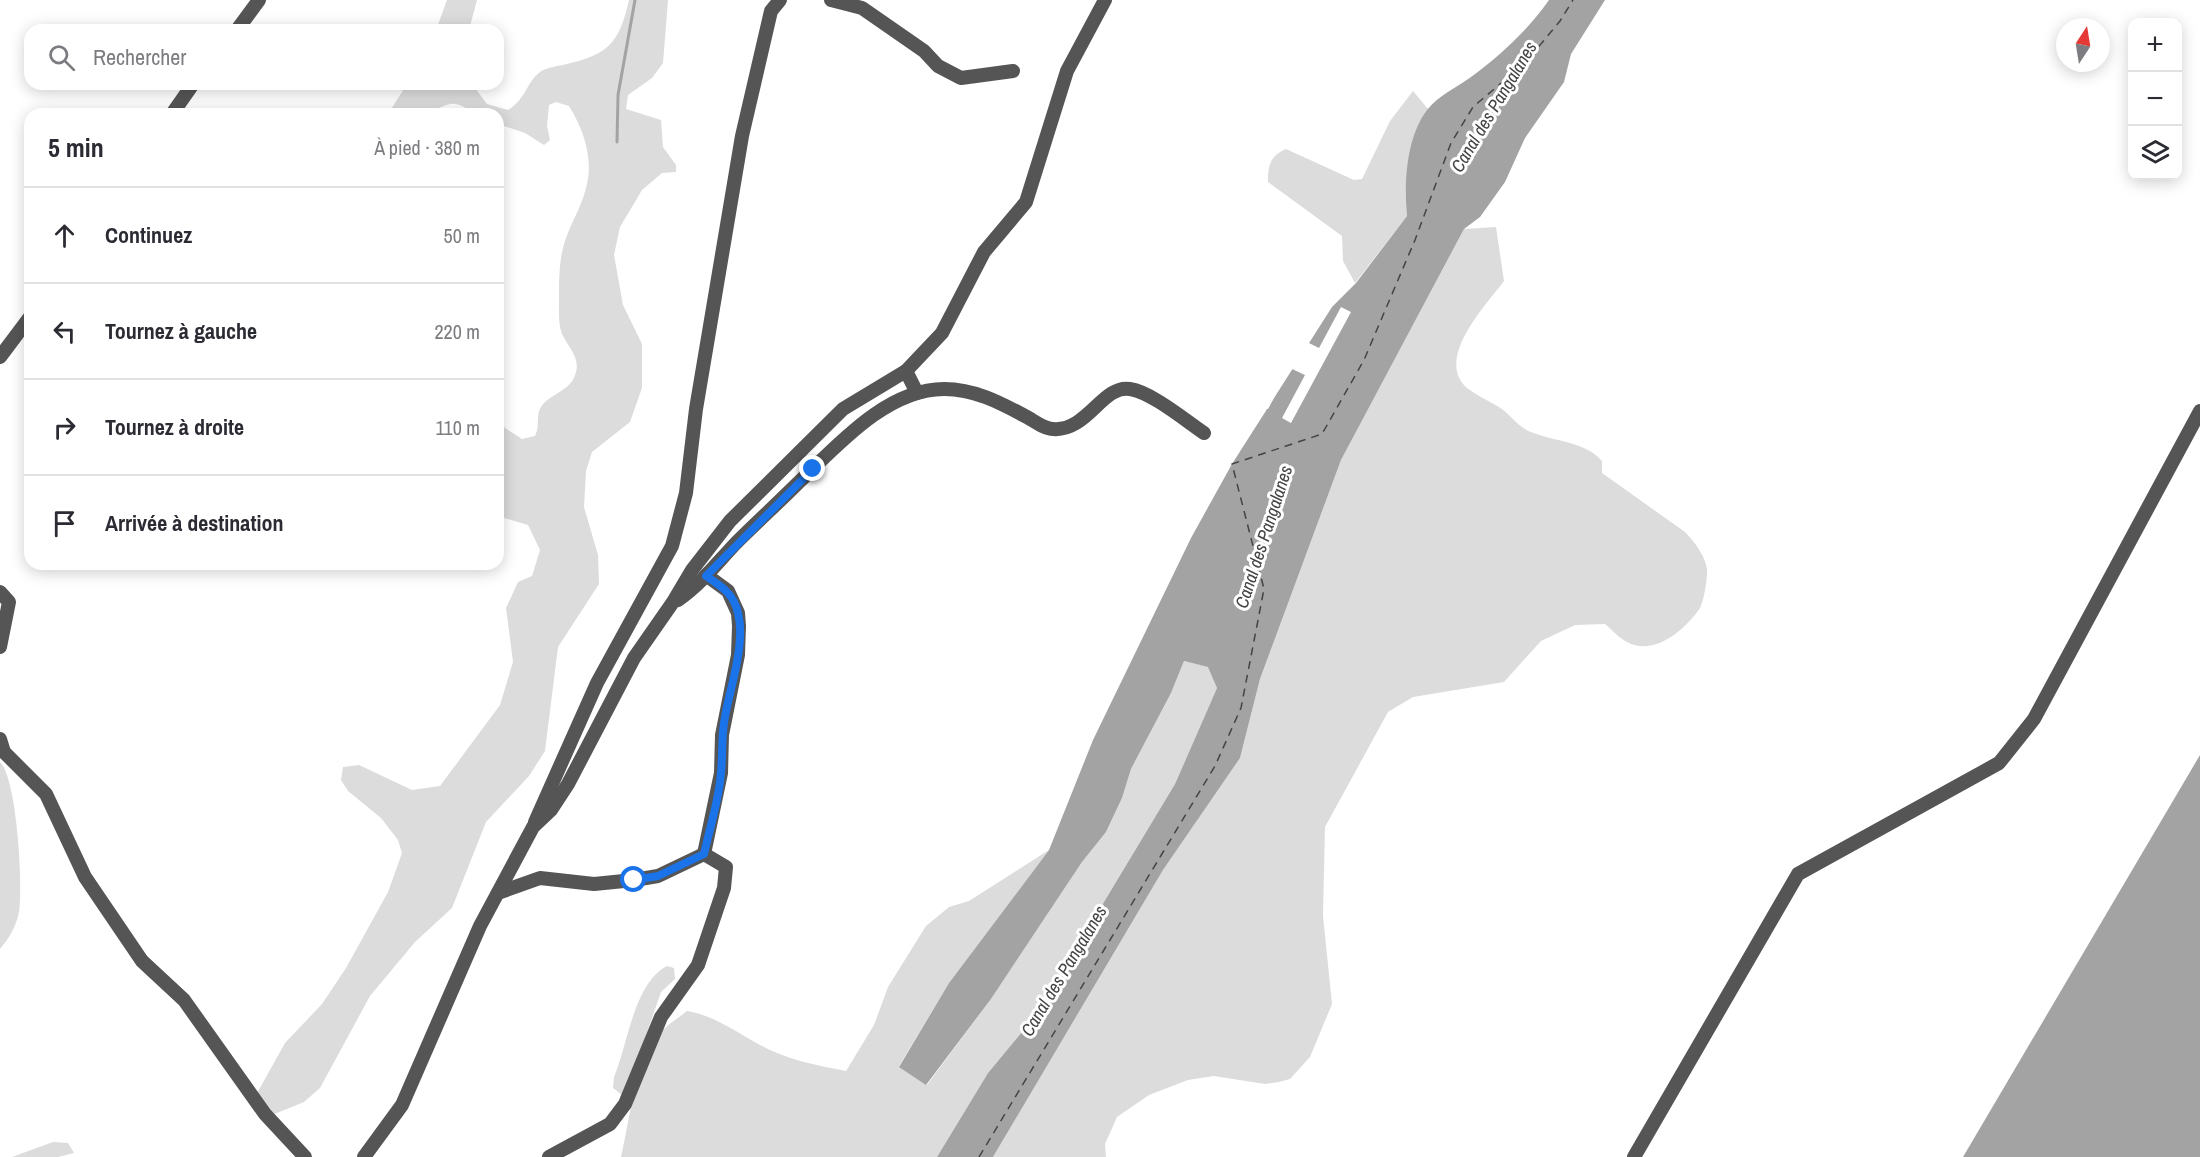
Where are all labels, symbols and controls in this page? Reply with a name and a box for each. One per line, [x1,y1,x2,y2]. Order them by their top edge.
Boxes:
north arrow [2056,18,2110,72]
map controls [2128,18,2182,180]
button: + [2128,18,2182,72]
search box [24,24,504,90]
water label: Canal des Pangalanes [1445,37,1543,177]
icon: search [45,41,78,74]
text: Rechercher [93,42,186,72]
button: − [2128,72,2182,126]
button: layers [2128,126,2182,180]
text: 5 min [48,130,104,165]
text: À pied · 380 m [374,134,480,161]
icon: ahead [48,219,81,252]
text: Continuez [105,220,192,250]
text: 50 m [444,222,480,249]
icon: left [48,315,81,348]
text: Tournez à gauche [105,316,257,346]
text: 220 m [434,318,480,345]
icon: right [48,411,81,444]
text: Tournez à droite [105,412,244,442]
text: 110 m [436,414,480,441]
route end [799,455,825,481]
water label: Canal des Pangalanes [1229,462,1298,611]
icon: arrive [48,507,81,540]
text: Arrivée à destination [105,508,283,538]
route start [620,866,646,892]
water label: Canal des Pangalanes [1015,901,1113,1041]

